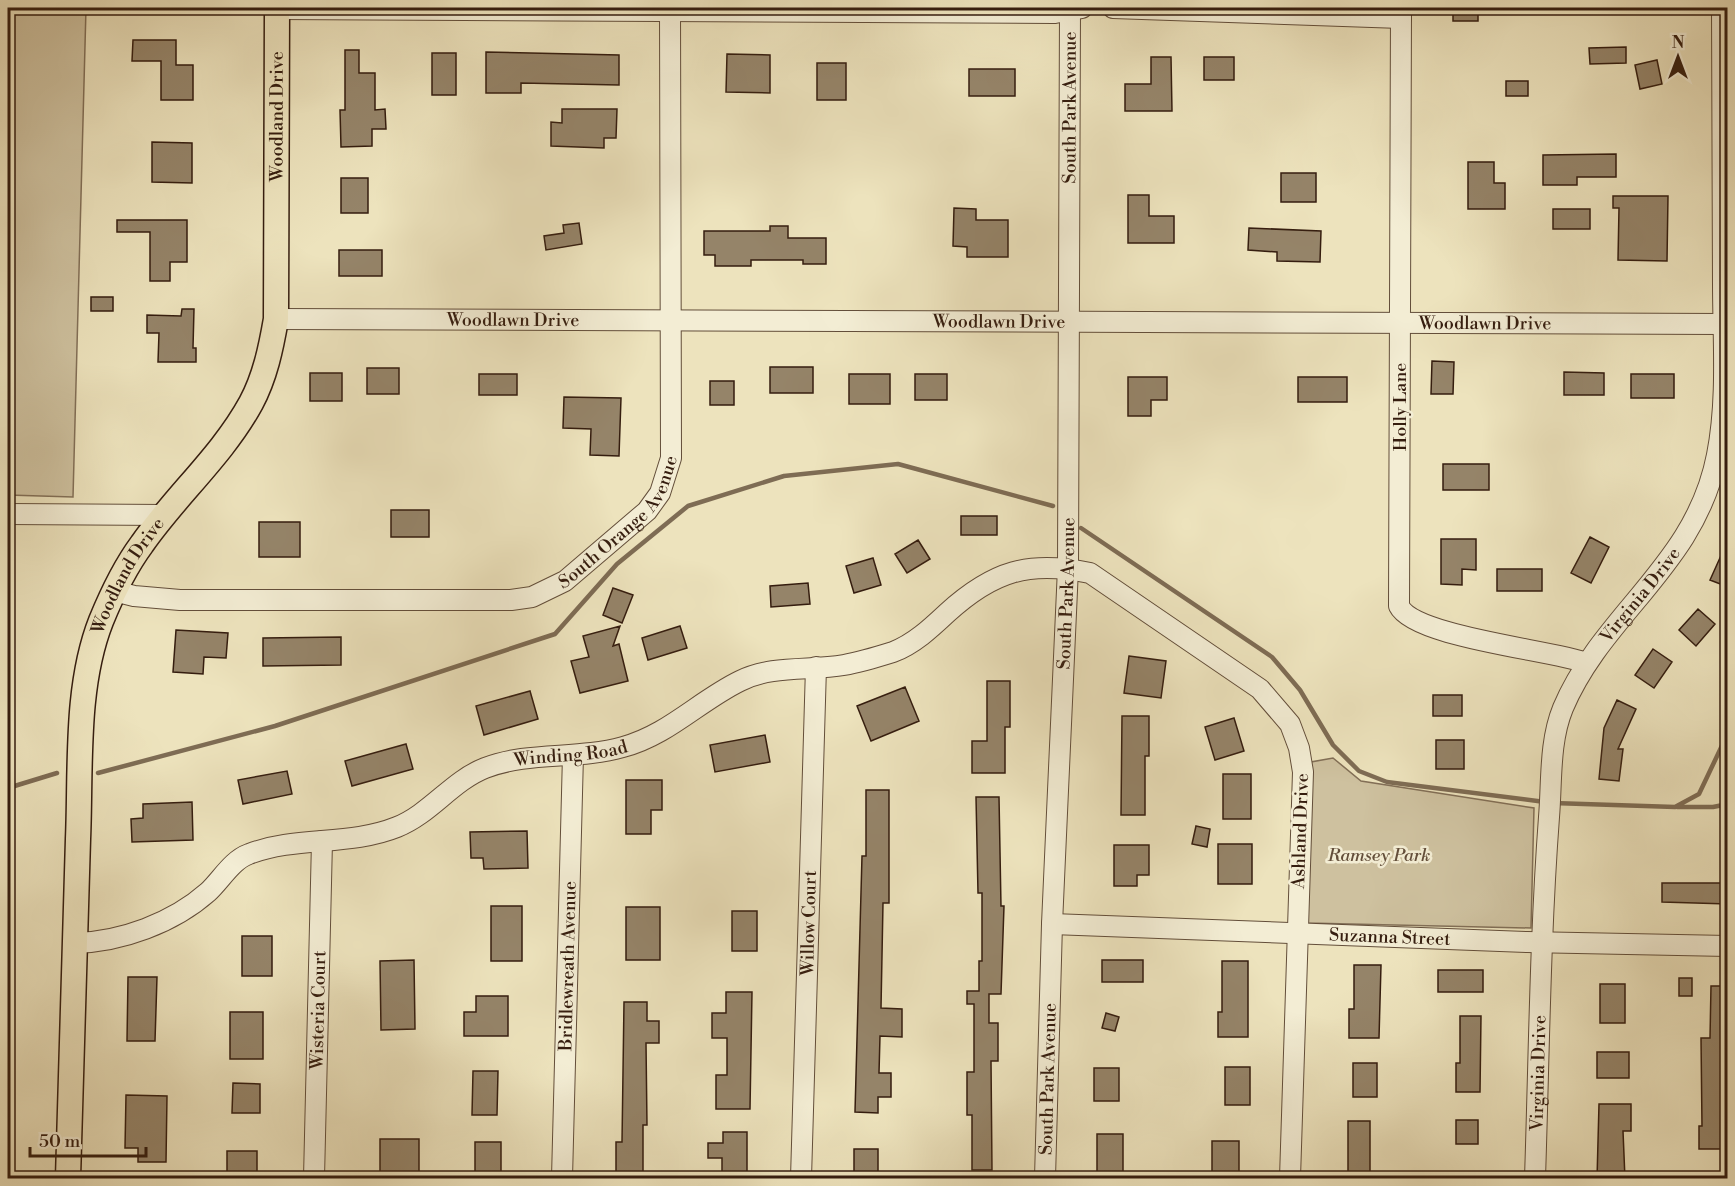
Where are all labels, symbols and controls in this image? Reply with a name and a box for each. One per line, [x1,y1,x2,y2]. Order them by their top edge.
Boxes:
north arrow [1648,27,1708,87]
street label: South Park Avenue [1058,31,1082,184]
text: N [1672,33,1685,53]
street label: Woodland Drive [265,51,289,183]
street label: Woodlawn Drive [446,309,579,332]
street label: Woodlawn Drive [932,310,1065,334]
street label: Woodlawn Drive [1418,312,1551,335]
street label: Holly Lane [1389,363,1412,451]
street label: South Orange Avenue [555,453,683,594]
street label: Woodland Drive [86,513,170,638]
street label: South Park Avenue [1052,517,1080,670]
street label: Virginia Drive [1594,543,1686,648]
street label: Winding Road [511,735,631,772]
street label: Ashland Drive [1287,773,1314,890]
park label: Ramsey Park [1327,844,1430,867]
street label: Willow Court [796,869,822,977]
street label: Bridlewreath Avenue [554,881,582,1052]
street label: Suzanna Street [1329,924,1452,951]
street label: Wisteria Court [306,950,331,1071]
street label: South Park Avenue [1035,1003,1062,1156]
street label: Virginia Drive [1525,1015,1552,1133]
scale bar [30,1120,146,1158]
text: 50 m [39,1130,81,1153]

